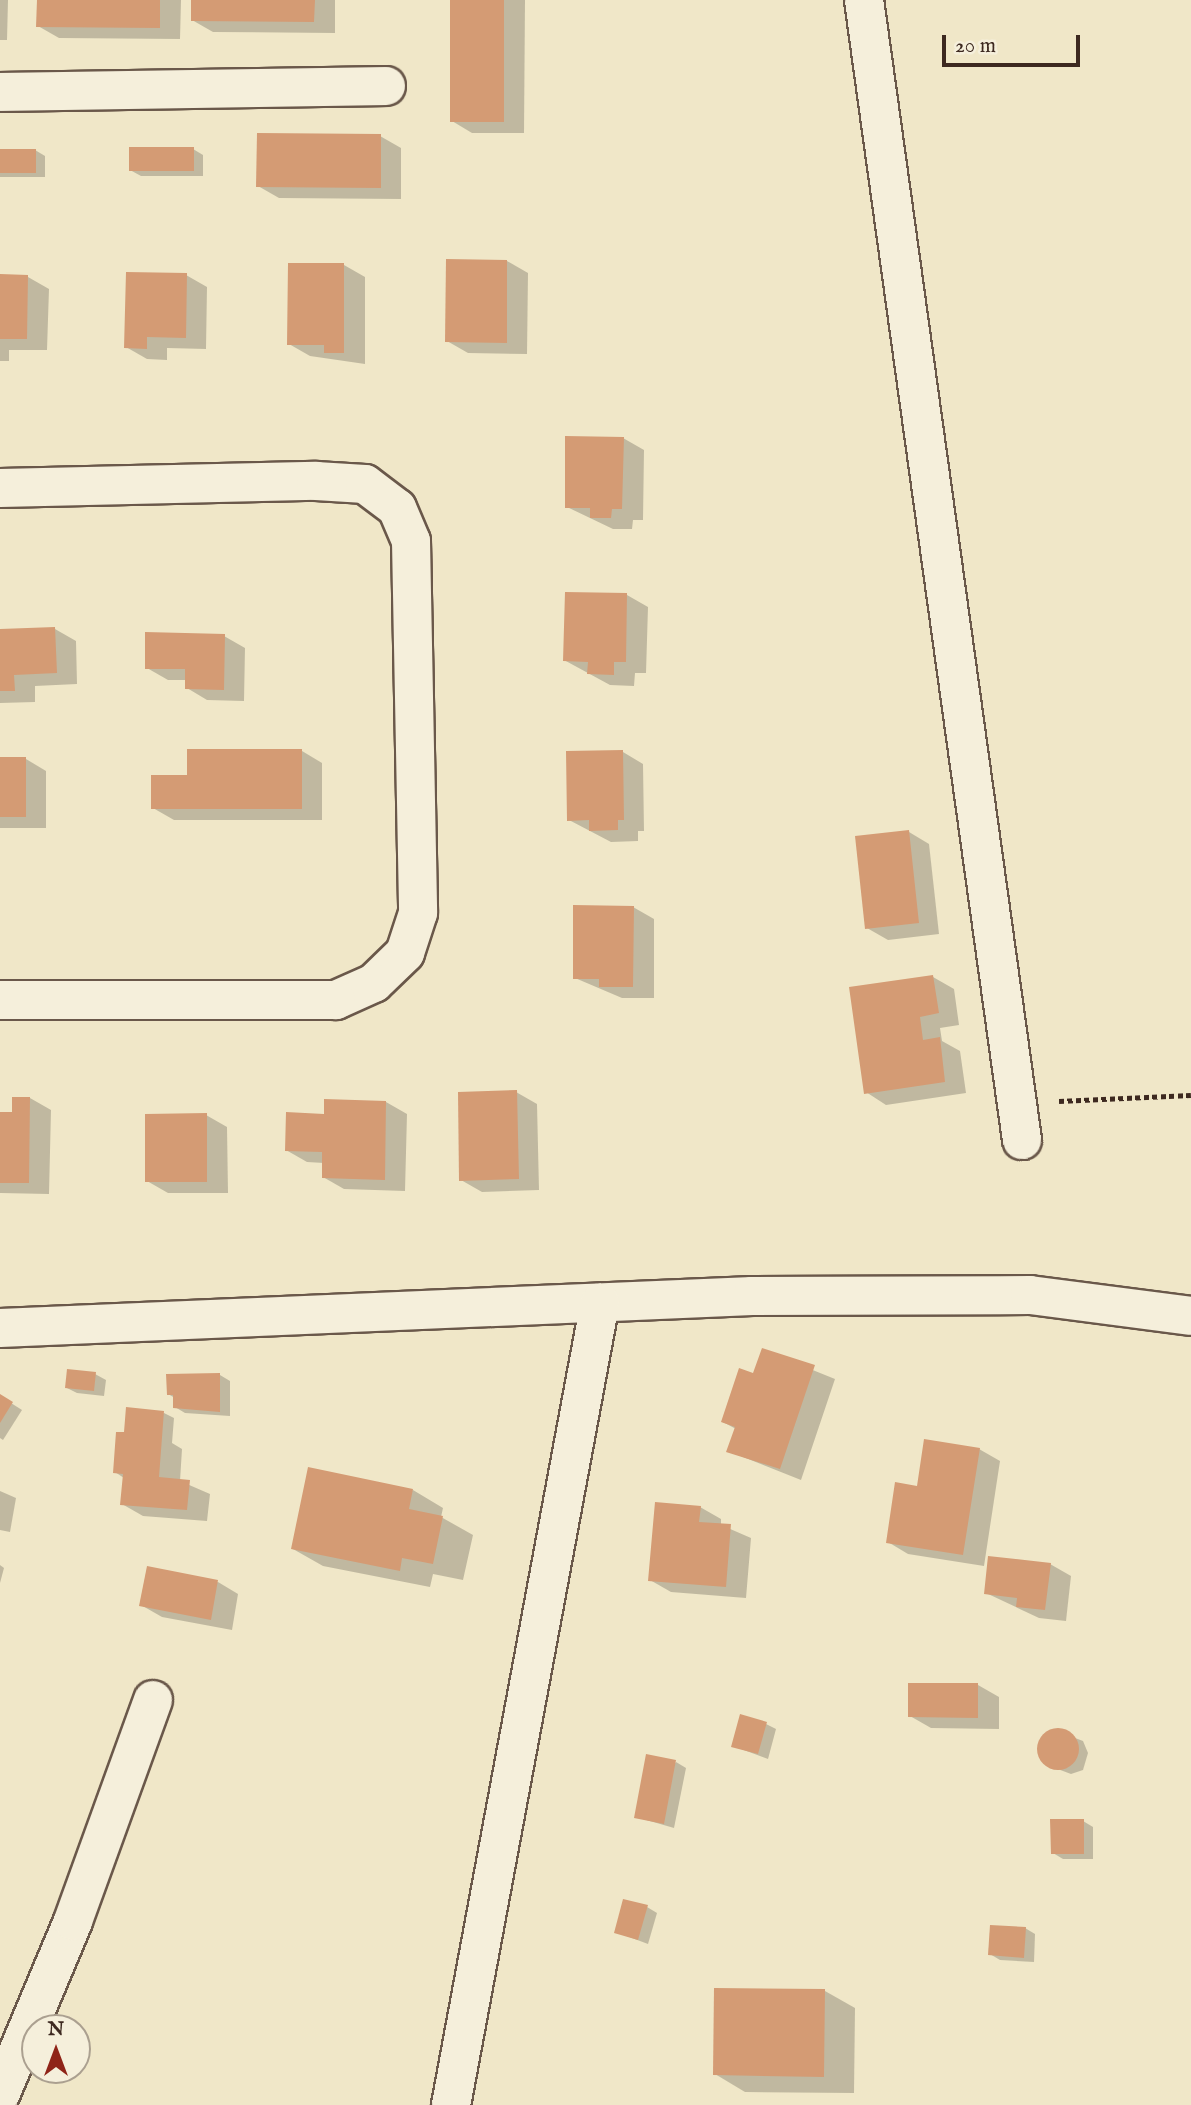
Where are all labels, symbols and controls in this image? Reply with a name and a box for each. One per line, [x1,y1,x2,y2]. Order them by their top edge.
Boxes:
scale bar [946,21,1084,65]
text: 20 m [955,33,996,60]
north arrow [21,2014,91,2084]
text: N [48,2018,64,2042]

